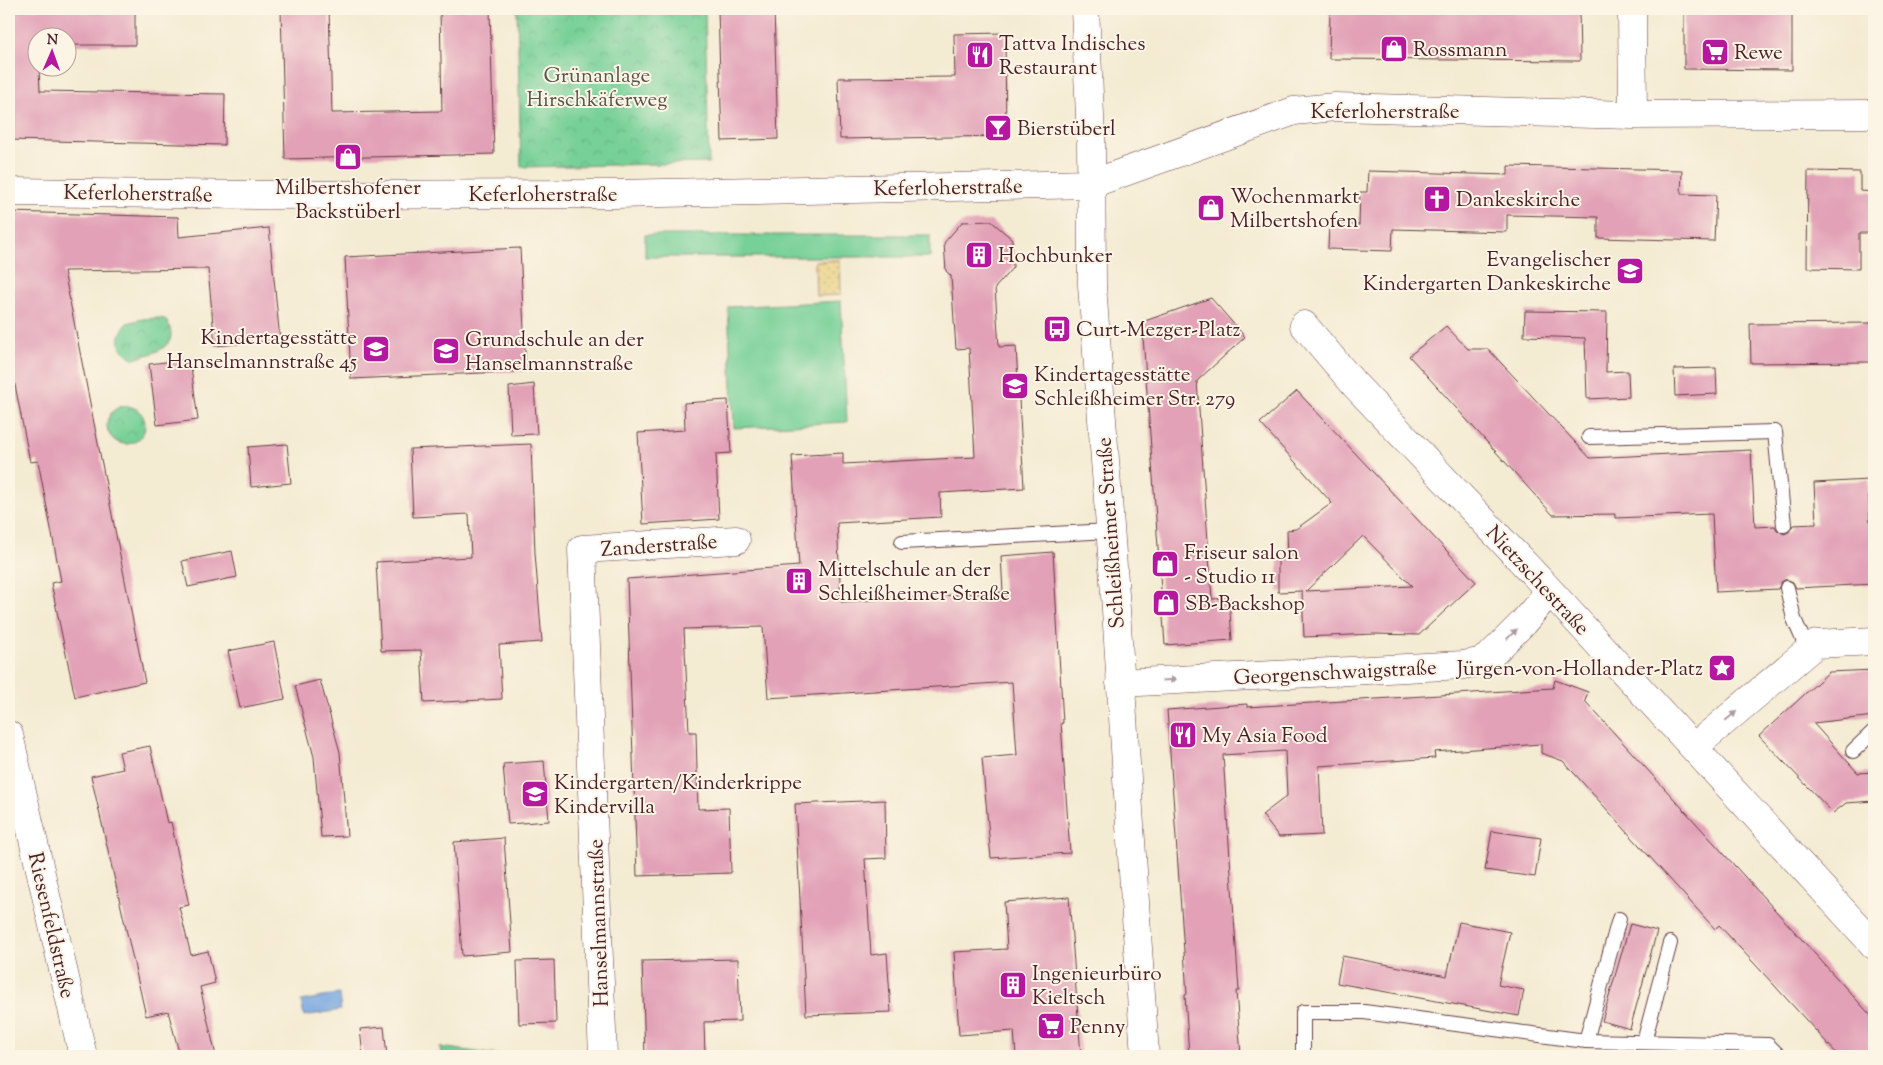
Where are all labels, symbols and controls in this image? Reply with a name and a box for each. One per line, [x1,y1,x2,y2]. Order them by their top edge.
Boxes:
north arrow [28,28,78,78]
place label: Tattva Indisches Restaurant [999,30,1146,84]
text: N [46,31,58,51]
shop icon: Rossmann [1379,34,1409,64]
place label: Rossmann [1413,36,1507,66]
supermarket icon: Rewe [1700,37,1730,67]
place label: Rewe [1734,39,1783,69]
restaurant icon: Tattva Indisches Restaurant [965,40,995,70]
park label: Grünanlage Hirschkäferweg [526,62,668,116]
street label: Keferloherstraße [1310,98,1460,128]
bar icon: Bierstüberl [983,113,1013,143]
place label: Bierstüberl [1017,115,1116,145]
shop icon: Milbertshofener Backstüberl [333,142,363,172]
street label: Keferloherstraße [873,173,1023,205]
place label: Milbertshofener Backstüberl [275,174,421,228]
street label: Keferloherstraße [63,179,213,211]
street label: Keferloherstraße [468,181,618,211]
place label: Wochenmarkt Milbertshofen [1230,183,1359,237]
church icon: Dankeskirche [1422,184,1452,214]
place label: Dankeskirche [1456,186,1580,216]
shop icon: Wochenmarkt Milbertshofen [1196,193,1226,223]
building icon: Hochbunker [964,240,994,270]
place label: Hochbunker [998,242,1112,272]
place label: Evangelischer Kindergarten Dankeskirche [1363,246,1611,300]
school or university icon: Evangelischer Kindergarten Dankeskirche [1615,256,1645,286]
bus stop icon: Curt-Mezger-Platz [1042,314,1072,344]
place label: Curt-Mezger-Platz [1076,316,1241,346]
place label: Kindertagesstätte Hanselmannstraße 45 [167,324,357,378]
place label: Grundschule an der Hanselmannstraße [465,326,644,380]
school or university icon: Kindertagesstätte Hanselmannstraße 45 [361,334,391,364]
school or university icon: Grundschule an der Hanselmannstraße [431,336,461,366]
place label: Kindertagesstätte Schleißheimer Str. 279 [1034,361,1235,415]
school or university icon: Kindertagesstätte Schleißheimer Str. 279 [1000,371,1030,401]
street label: Schleißheimer Straße [1090,436,1134,630]
street label: Nietzschestraße [1478,520,1595,643]
street label: Zanderstraße [600,528,718,566]
place label: Friseur salon - Studio 11 [1184,539,1299,593]
shop icon: Friseur salon - Studio 11 [1150,549,1180,579]
place label: Mittelschule an der Schleißheimer Straße [818,556,1010,610]
building icon: Mittelschule an der Schleißheimer Straße [784,566,814,596]
shop icon: SB-Backshop [1151,588,1181,618]
place label: SB-Backshop [1185,590,1305,620]
one-way arrow [1506,628,1518,640]
place icon: Jürgen-von-Hollander-Platz [1707,653,1737,683]
street label: Georgenschwaigstraße [1233,654,1438,694]
place label: Jürgen-von-Hollander-Platz [1456,655,1703,685]
one-way arrow [1161,676,1177,684]
one-way arrow [1724,710,1737,721]
restaurant icon: My Asia Food [1168,720,1198,750]
place label: My Asia Food [1202,722,1328,752]
place label: Kindergarten/Kinderkrippe Kindervilla [554,769,802,823]
school or university icon: Kindergarten/Kinderkrippe Kindervilla [520,779,550,809]
street label: Hanselmannstraße [582,838,618,1008]
street label: Riesenfeldstraße [19,849,81,1001]
place label: Ingenieurbüro Kieltsch [1032,960,1162,1014]
building icon: Ingenieurbüro Kieltsch [998,970,1028,1000]
supermarket icon: Penny [1036,1011,1066,1041]
place label: Penny [1070,1013,1126,1043]

